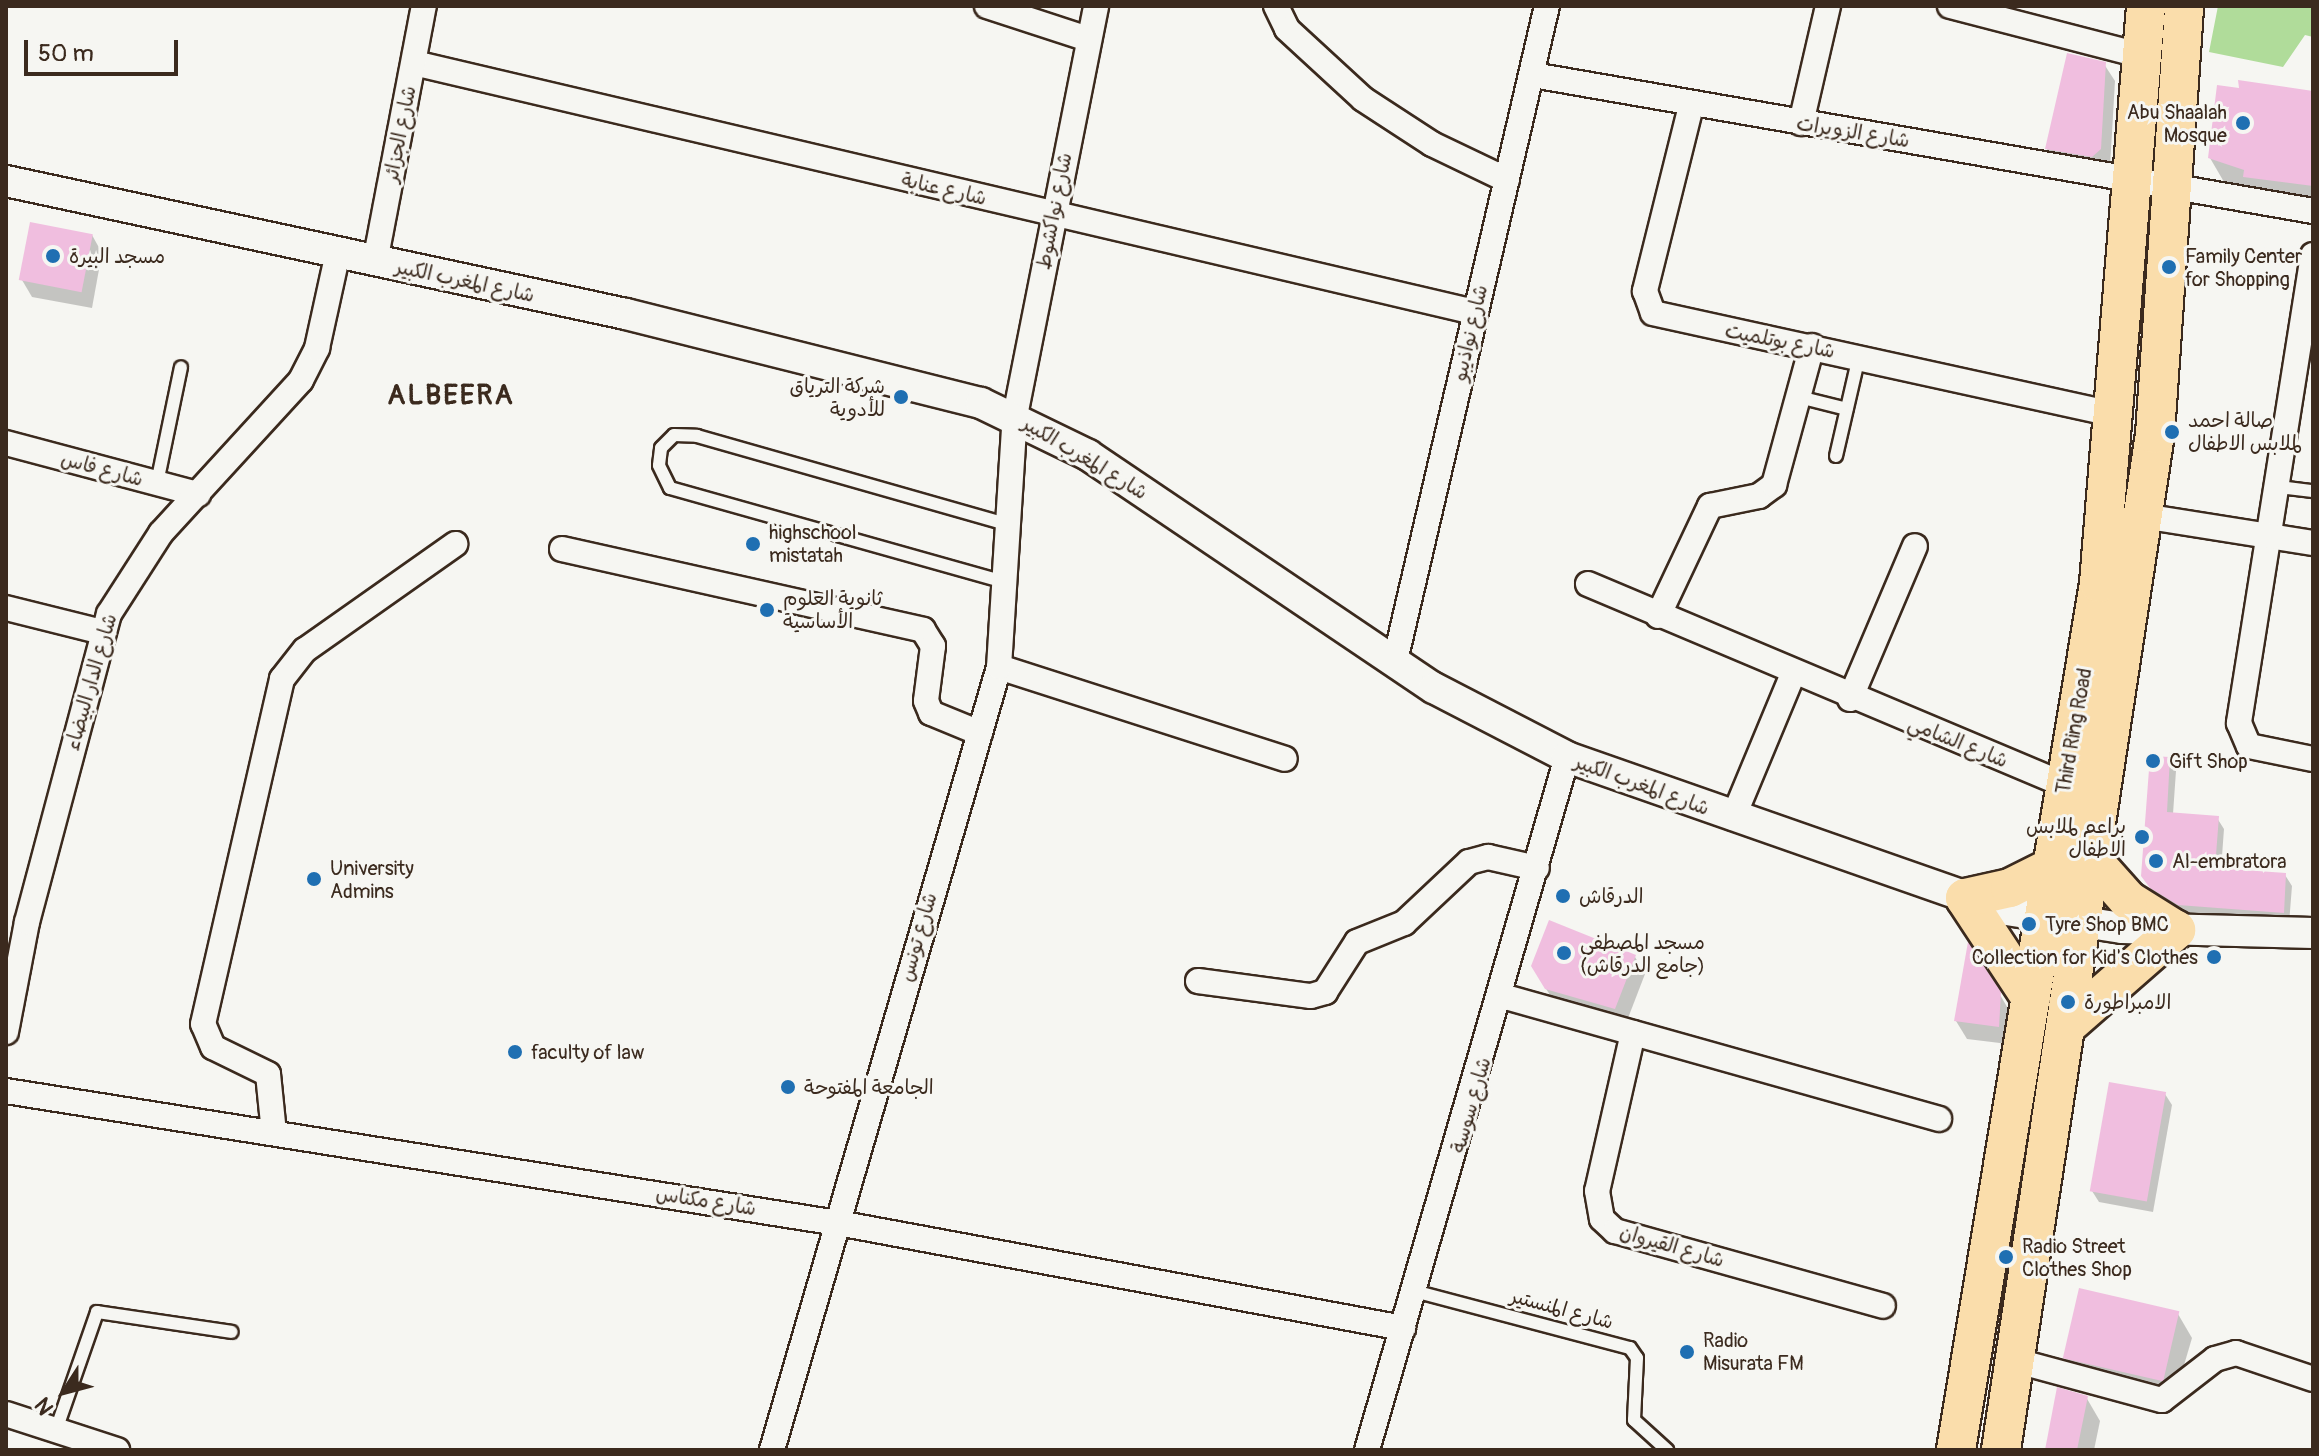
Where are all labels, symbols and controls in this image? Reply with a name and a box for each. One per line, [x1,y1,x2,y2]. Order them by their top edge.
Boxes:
scale bar [28,24,182,74]
text: 50 m [38,39,94,68]
street label: شارع الجزائر [379,84,421,184]
place label: Abu Shaalah Mosque [2127,100,2227,147]
street label: شارع الزويرات [1795,111,1911,153]
marker: Abu Shaalah Mosque [2234,114,2252,132]
street label: شارع نواكشوط [1031,151,1077,271]
street label: شارع عنابة [899,168,989,210]
place label: مسجد البيرة [69,244,165,268]
place label: Family Center for Shopping [2185,244,2302,291]
marker: مسجد البيرة [44,247,62,265]
street label: شارع المغرب الكبير [393,255,537,307]
marker: Family Center for Shopping [2160,258,2178,276]
street label: شارع نواذيبو [1447,282,1493,384]
street label: شارع بوتلميت [1723,319,1837,363]
place label: شركة الترياق للأدوية [789,374,885,421]
district label: ALBEERA [387,379,515,413]
marker: شركة الترياق للأدوية [892,388,910,406]
place label: صالة احمد لملابس الاطفال [2188,408,2302,455]
street label: شارع المغرب الكبير [1018,411,1152,505]
marker: صالة احمد لملابس الاطفال [2163,423,2181,441]
street label: شارع فاس [58,447,146,491]
place label: highschool mistatah [769,520,856,567]
marker: highschool mistatah [744,535,762,553]
place label: ثانوية العلوم الأساسية [783,586,882,633]
marker: ثانوية العلوم الأساسية [758,601,776,619]
street label: شارع الدار البيضاء [60,611,122,753]
street label: Third Ring Road [2051,666,2097,796]
street label: شارع الشامي [1905,711,2011,773]
place label: Gift Shop [2169,749,2248,773]
street label: شارع المغرب الكبير [1571,750,1713,820]
marker: Gift Shop [2144,752,2162,770]
place label: براعم لملابس الاطفال [2026,814,2126,861]
marker: براعم لملابس الاطفال [2133,828,2151,846]
place label: Al-embratora [2172,849,2287,873]
marker: Al-embratora [2147,852,2165,870]
place label: University Admins [330,856,414,903]
marker: University Admins [305,870,323,888]
place label: الدرقاش [1579,884,1644,908]
marker: الدرقاش [1554,887,1572,905]
street label: شارع تونس [894,890,942,984]
place label: Tyre Shop BMC [2045,912,2169,936]
marker: Tyre Shop BMC [2020,915,2038,933]
place label: مسجد المصطفى (جامع الدرقاش) [1580,930,1705,977]
marker: مسجد المصطفى (جامع الدرقاش) [1555,944,1573,962]
place label: Collection for Kid's Clothes [1972,945,2198,969]
marker: Collection for Kid's Clothes [2205,948,2223,966]
place label: الامبراطورة [2084,990,2171,1014]
marker: الامبراطورة [2059,993,2077,1011]
place label: faculty of law [531,1040,644,1064]
marker: faculty of law [506,1043,524,1061]
street label: شارع سوسة [1446,1054,1496,1156]
place label: الجامعة المفتوحة [804,1075,934,1099]
marker: الجامعة المفتوحة [779,1078,797,1096]
street label: شارع مكناس [654,1181,758,1221]
street label: شارع القيروان [1617,1220,1727,1272]
place label: Radio Street Clothes Shop [2022,1234,2132,1281]
marker: Radio Street Clothes Shop [1997,1248,2015,1266]
street label: شارع المنستير [1508,1284,1616,1334]
place label: Radio Misurata FM [1703,1328,1804,1375]
marker: Radio Misurata FM [1678,1343,1696,1361]
north arrow [24,1352,104,1432]
text: N [29,1392,60,1420]

